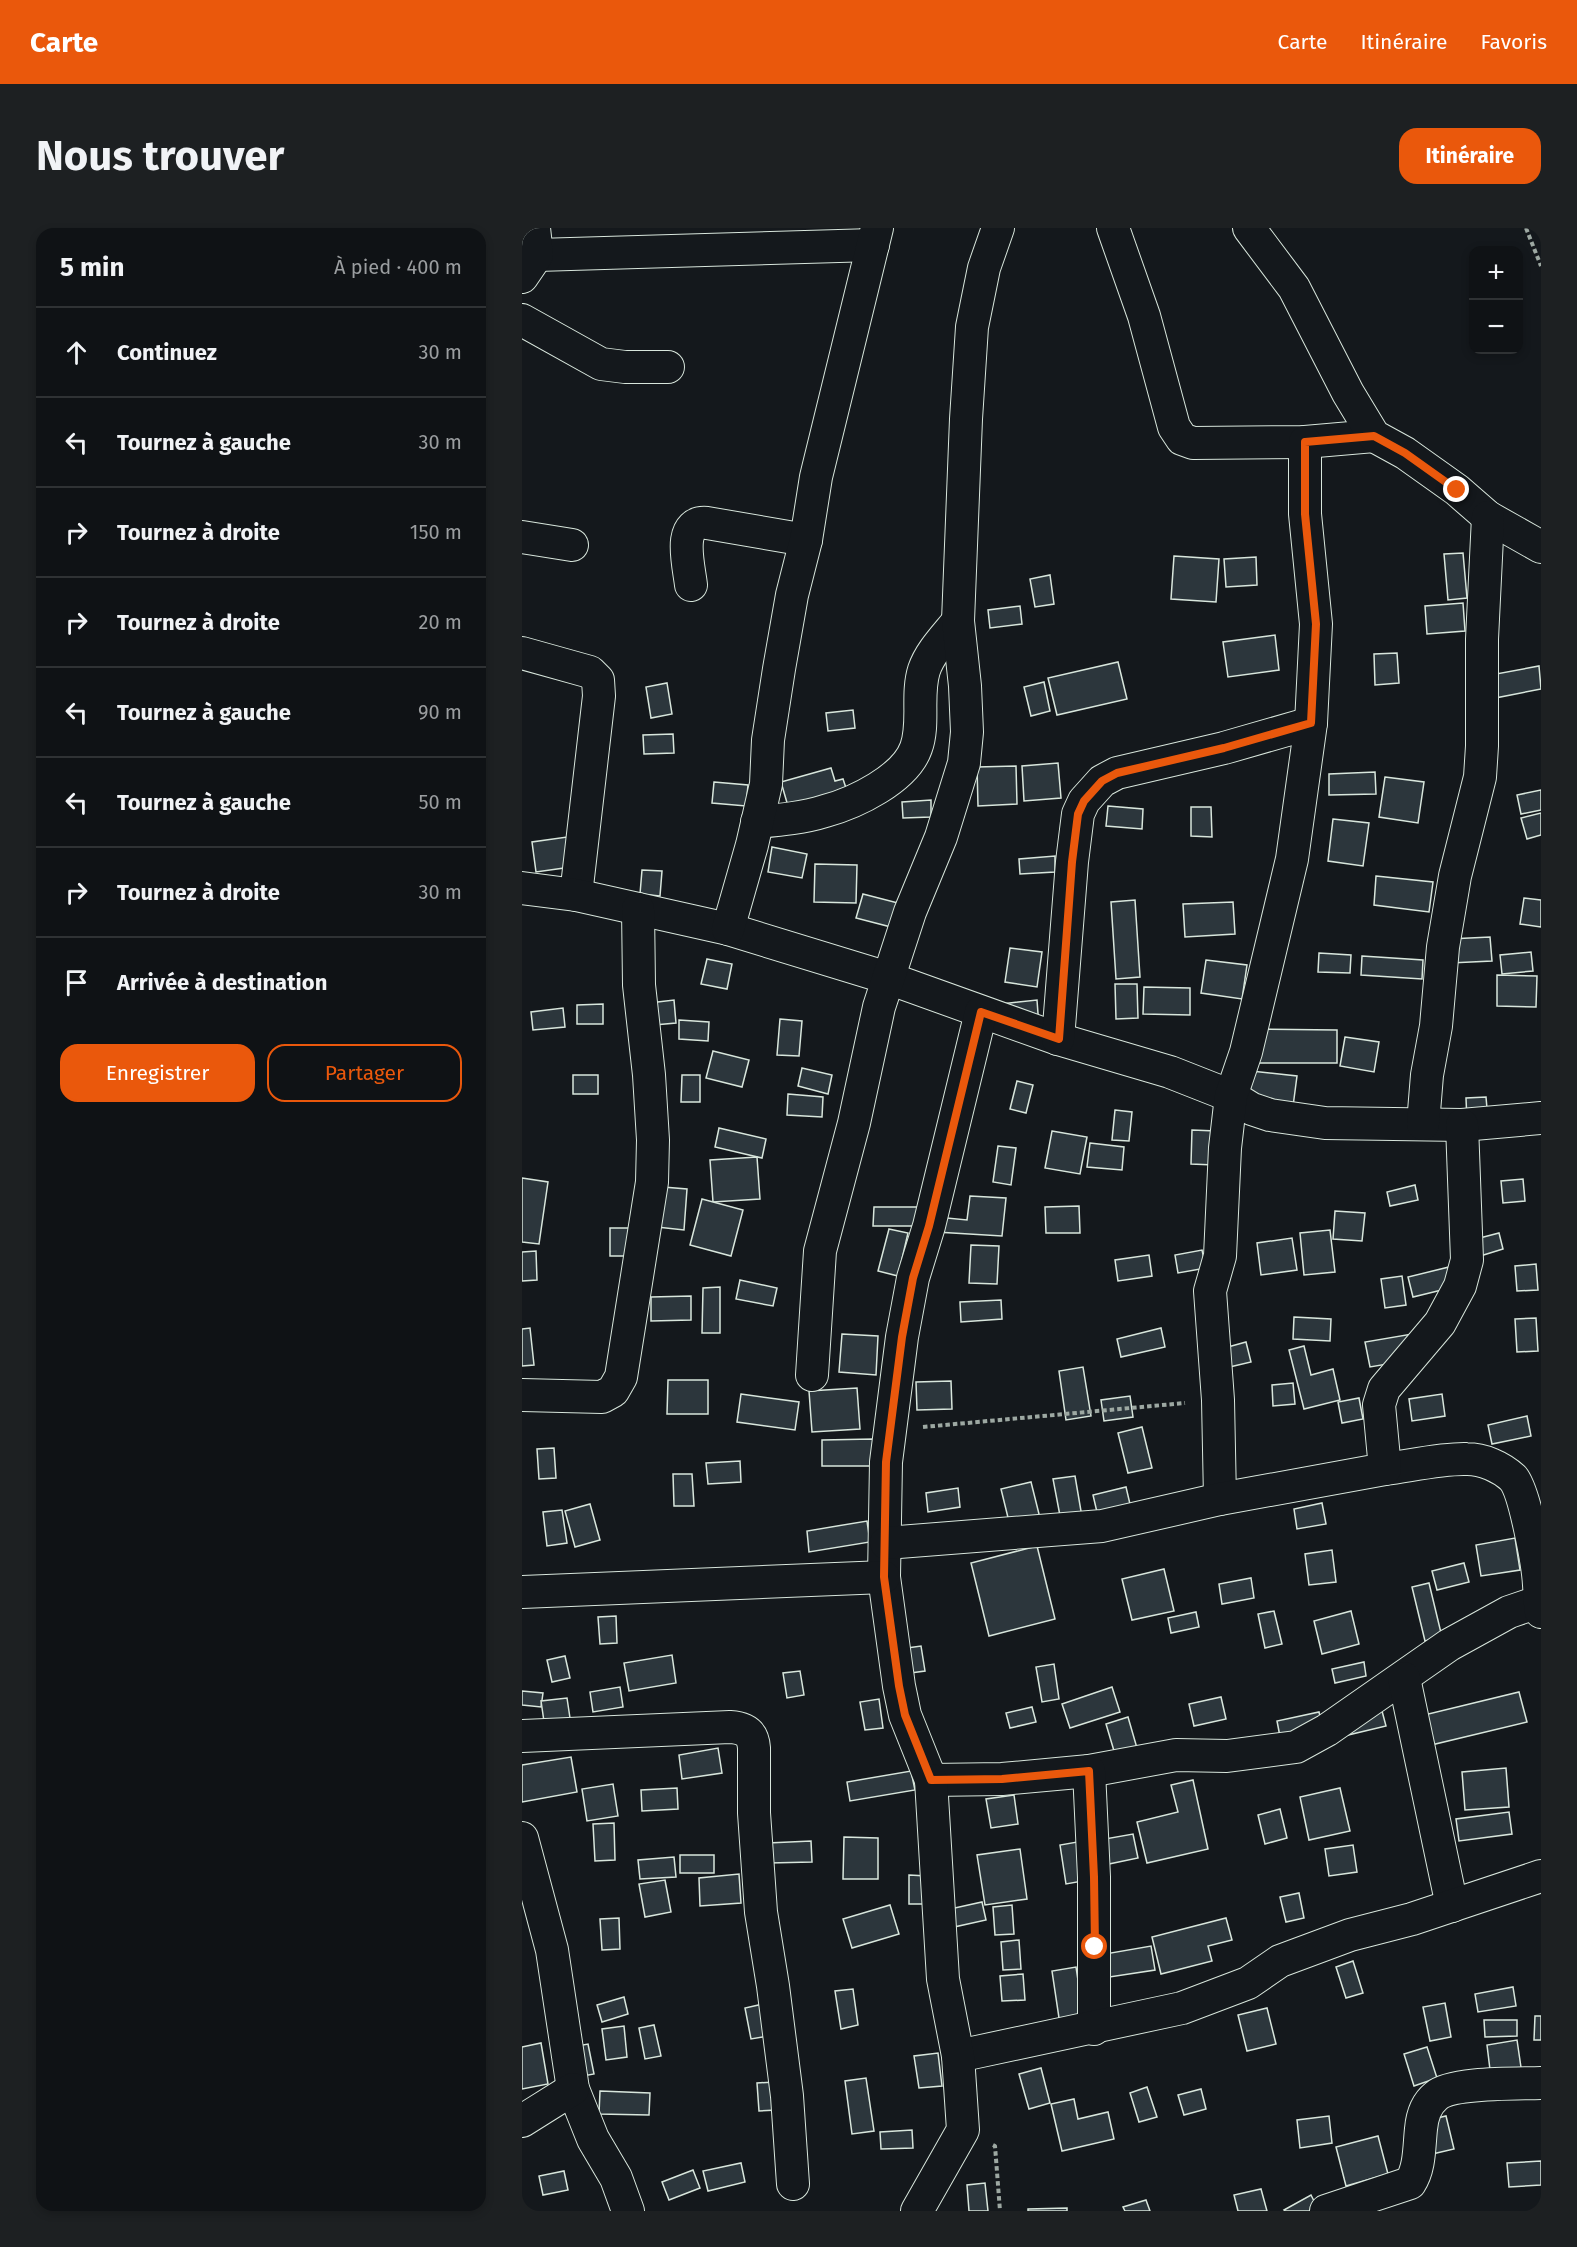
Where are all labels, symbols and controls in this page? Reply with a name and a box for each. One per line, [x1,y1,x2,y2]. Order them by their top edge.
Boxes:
text: Carte [30,26,98,59]
text: Carte [1278,29,1327,55]
text: Itinéraire [1360,29,1447,55]
text: Favoris [1480,29,1547,55]
button: Itinéraire [1399,128,1541,184]
text: Nous trouver [36,131,284,181]
map controls [1469,246,1523,354]
button: + [1469,246,1523,300]
text: 5 min [60,252,124,283]
text: À pied · 400 m [334,255,462,279]
button: − [1469,300,1523,354]
icon: ahead [60,336,93,369]
text: Continuez [117,339,217,366]
text: 30 m [418,340,462,364]
icon: left [60,426,93,459]
text: Tournez à gauche [117,429,291,456]
text: 30 m [418,430,462,454]
route end [1443,476,1469,502]
icon: right [60,516,93,549]
text: Tournez à droite [117,519,280,546]
text: 150 m [410,520,462,544]
icon: right [60,606,93,639]
text: Tournez à droite [117,609,280,636]
text: 20 m [419,610,462,634]
icon: left [60,696,93,729]
text: Tournez à gauche [117,699,291,726]
text: 90 m [418,700,462,724]
icon: left [60,786,93,819]
text: Tournez à gauche [117,789,291,816]
text: 50 m [418,790,462,814]
icon: right [60,876,93,909]
text: Tournez à droite [117,879,280,906]
text: 30 m [418,880,462,904]
icon: arrive [60,966,93,999]
text: Arrivée à destination [117,969,327,996]
button: Enregistrer [60,1044,255,1102]
button: Partager [267,1044,462,1102]
route start [1081,1933,1107,1959]

